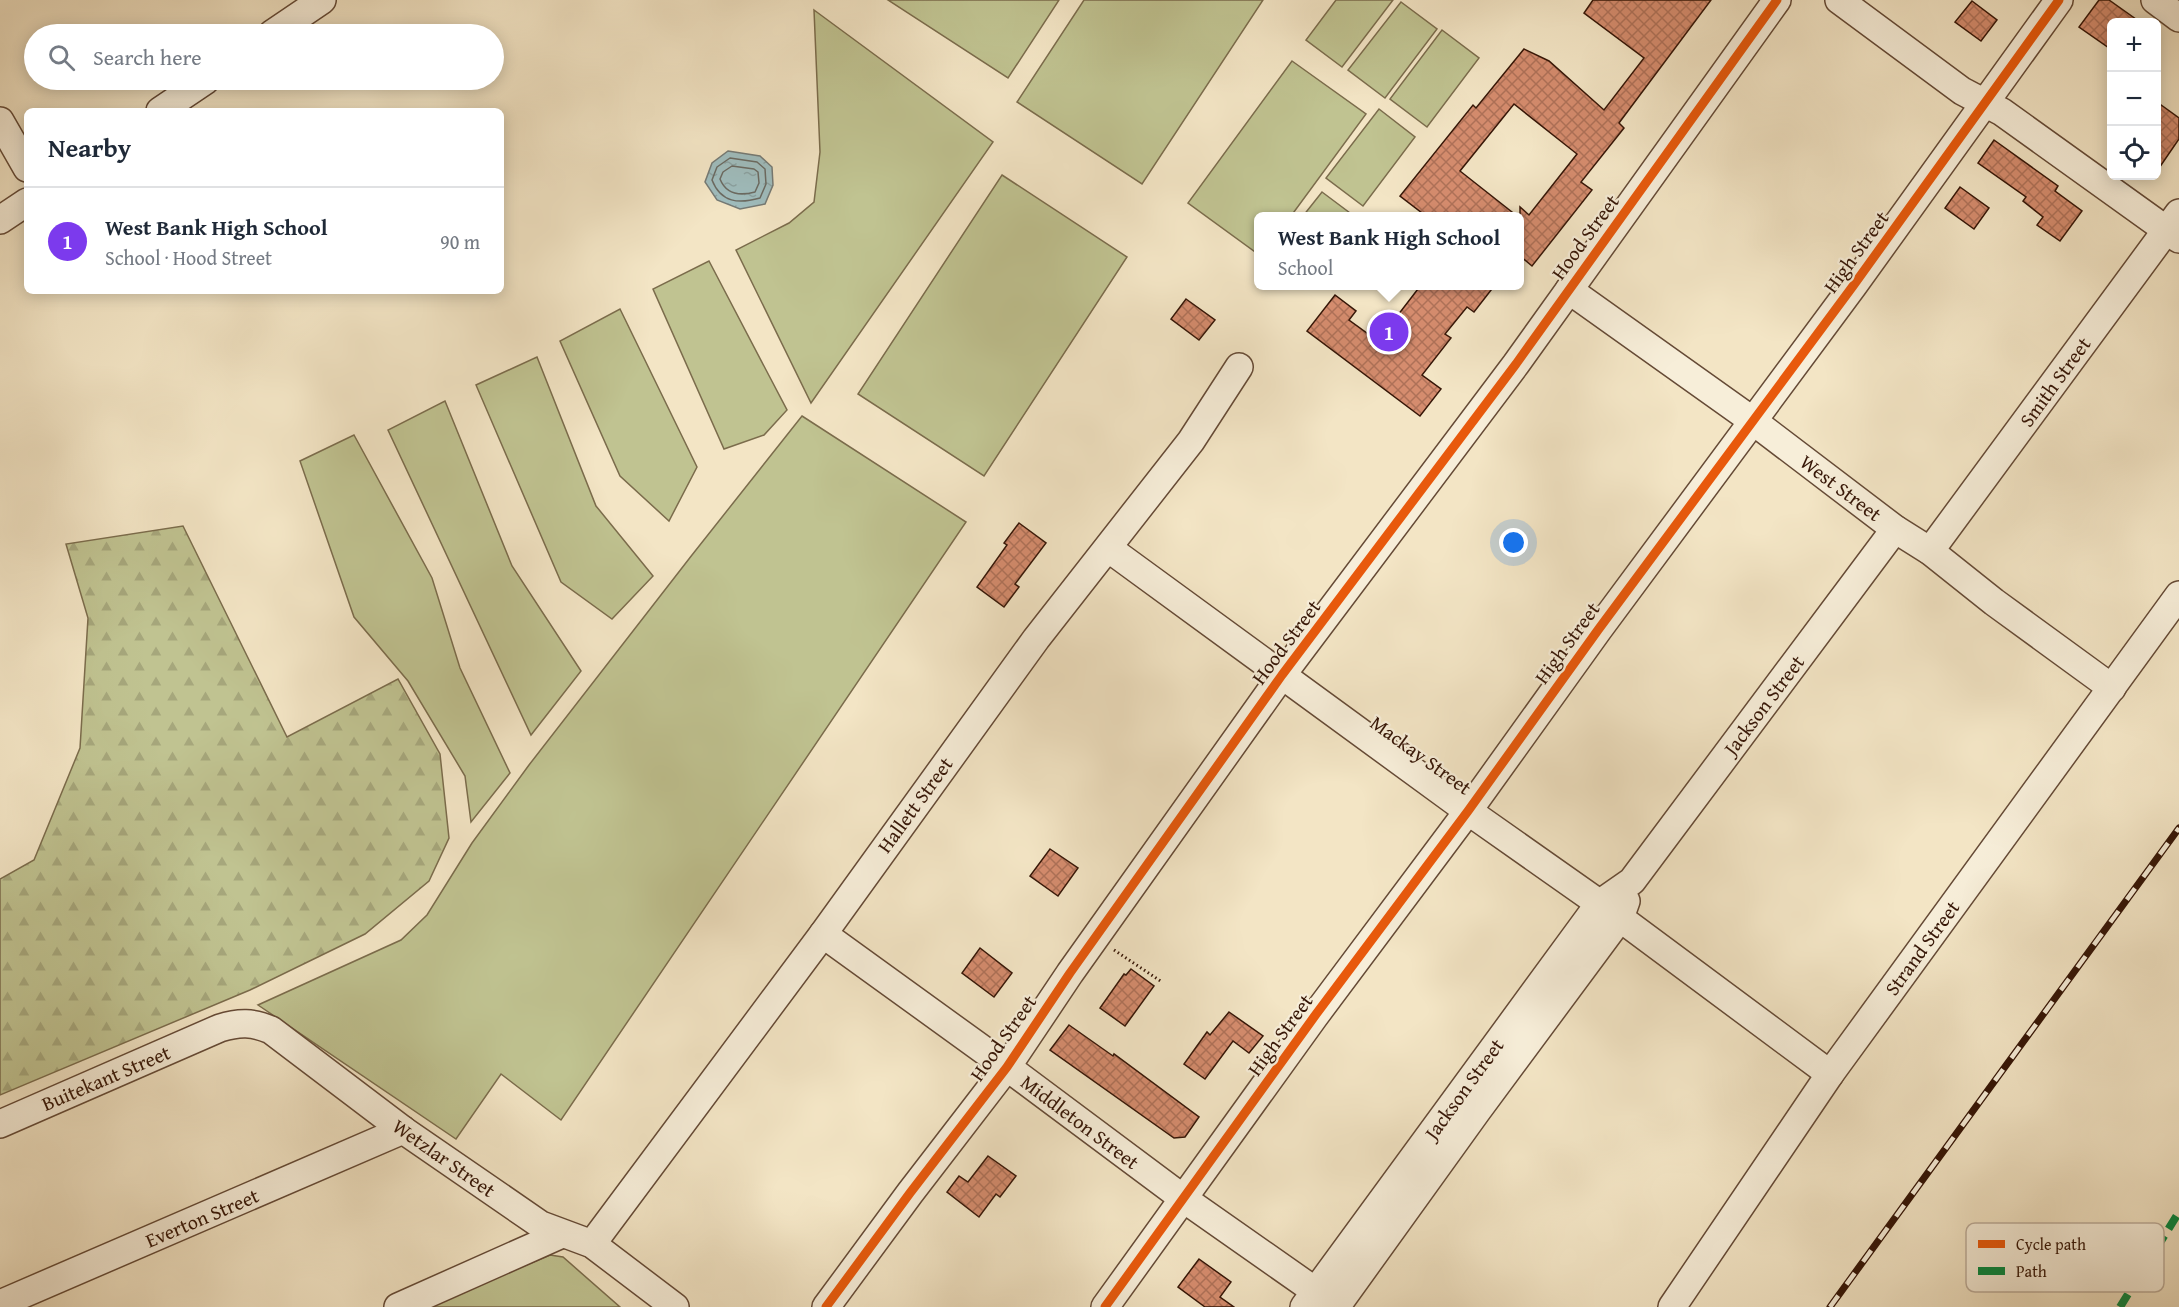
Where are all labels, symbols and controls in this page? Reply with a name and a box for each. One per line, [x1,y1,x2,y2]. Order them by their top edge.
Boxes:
map controls [2107,18,2161,180]
button: + [2107,18,2161,72]
search box [24,24,504,90]
icon: search [45,41,78,74]
text: Search here [93,41,202,73]
button: − [2107,72,2161,126]
button: locate [2107,126,2161,180]
text: Nearby [48,128,131,167]
street label: Hood Street [1544,188,1626,285]
street label: High Street [1816,205,1895,299]
text: West Bank High School [105,211,328,243]
popup [1254,212,1524,290]
text: West Bank High School [1278,221,1500,253]
text: 1 [62,227,73,256]
text: 90 m [440,227,480,256]
text: School · Hood Street [105,243,272,272]
text: School [1278,253,1333,282]
pin: 1 [1370,310,1408,354]
street label: Smith Street [2012,331,2097,433]
street label: West Street [1794,447,1888,528]
your location [1499,528,1528,557]
street label: Hood Street [1244,593,1327,690]
street label: High Street [1527,596,1606,690]
street label: Jackson Street [1714,649,1811,763]
street label: Mackay Street [1365,708,1478,801]
street label: Hallett Street [870,751,959,859]
street label: Strand Street [1877,894,1966,1001]
street label: High Street [1240,988,1319,1082]
street label: Hood Street [962,989,1043,1087]
street label: Jackson Street [1415,1032,1510,1148]
street label: Buitekant Street [37,1037,175,1118]
street label: Middleton Street [1015,1067,1146,1176]
street label: Wetzlar Street [387,1111,502,1204]
street label: Everton Street [141,1181,263,1254]
legend [1966,1223,2164,1292]
text: Cycle path [2016,1232,2086,1256]
text: Path [2016,1259,2047,1283]

